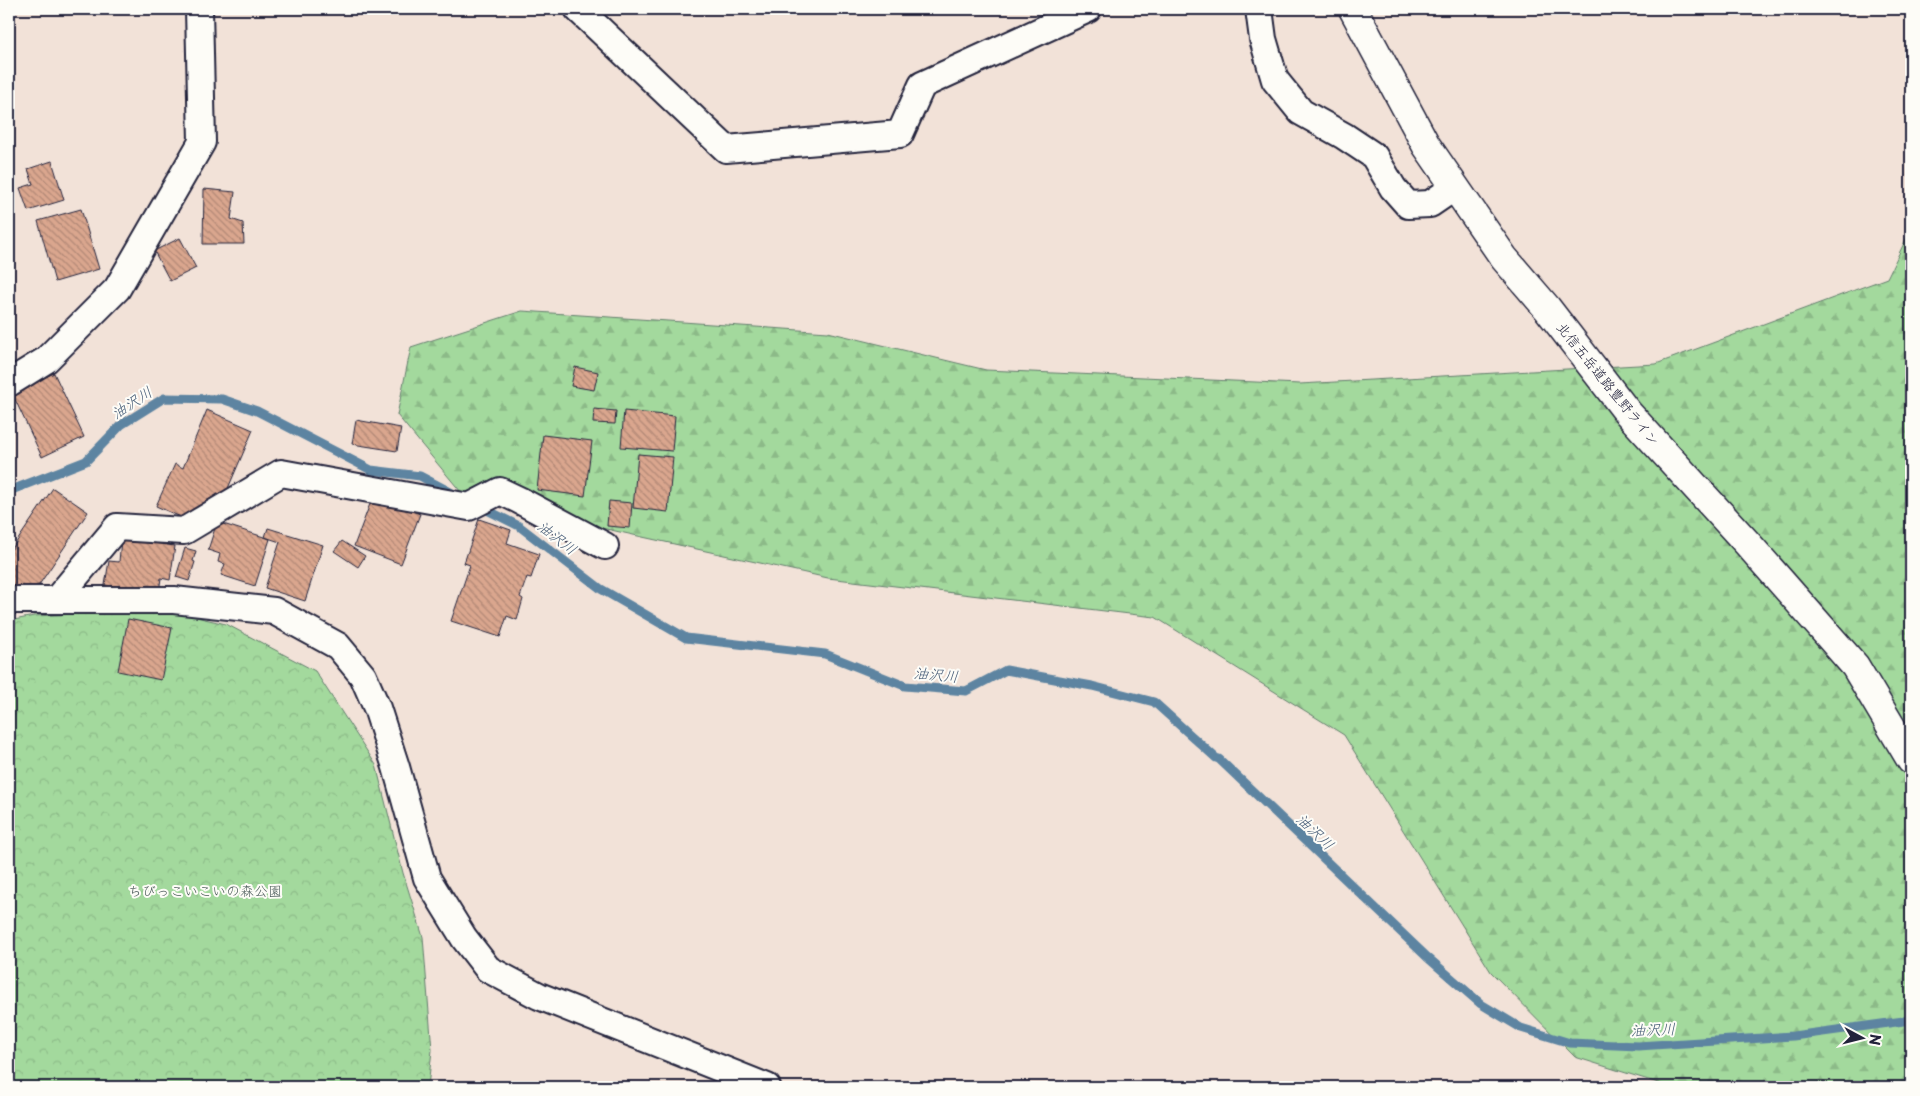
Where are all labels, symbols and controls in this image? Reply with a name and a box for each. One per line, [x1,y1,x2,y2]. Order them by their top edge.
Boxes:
street label: 北信五岳道路豊野ライン [1552,317,1665,450]
water label: 油沢川 [106,380,156,424]
water label: 油沢川 [533,514,583,560]
water label: 油沢川 [913,660,960,687]
water label: 油沢川 [1292,807,1340,855]
park label: ちびっこいこいの森公園 [128,880,282,901]
north arrow [1838,1014,1888,1064]
water label: 油沢川 [1630,1016,1676,1041]
text: N [1864,1033,1886,1046]

